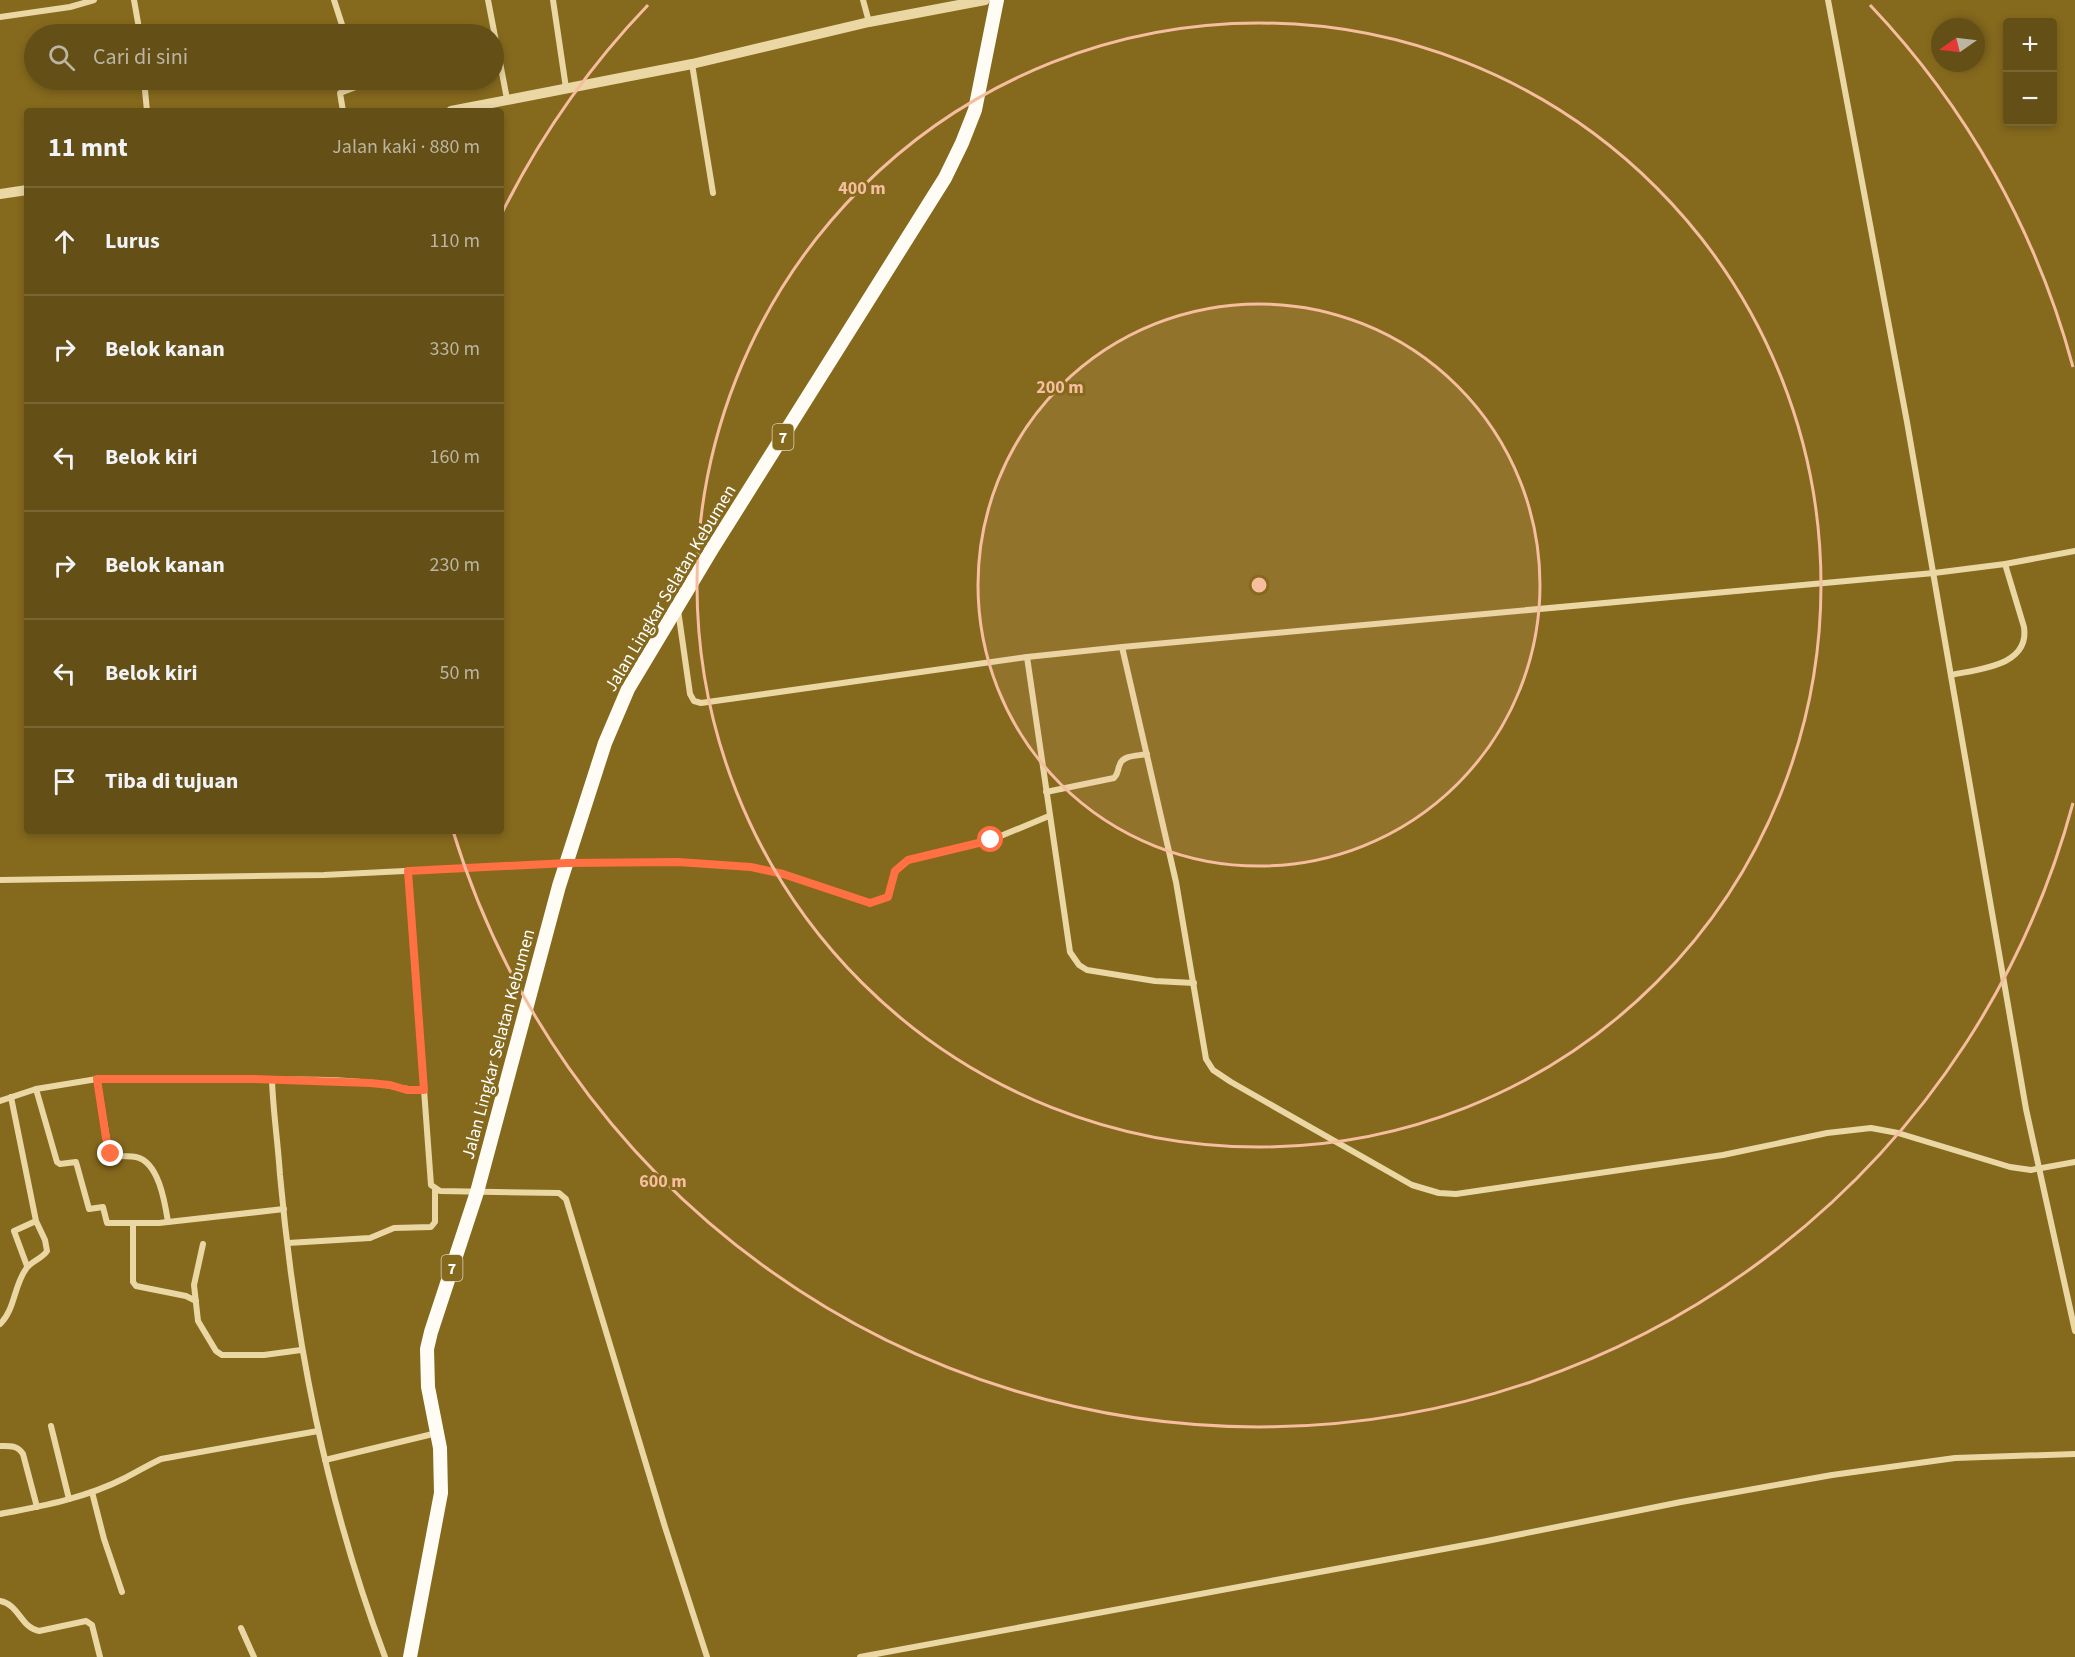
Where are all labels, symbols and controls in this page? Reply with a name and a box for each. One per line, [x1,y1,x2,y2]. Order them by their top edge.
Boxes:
north arrow [1931,18,1985,72]
map controls [2003,18,2057,126]
button: + [2003,18,2057,72]
search box [24,24,504,90]
icon: search [45,41,78,74]
text: Cari di sini [93,41,188,73]
button: − [2003,72,2057,126]
text: 11 mnt [48,129,128,166]
text: Jalan kaki · 880 m [332,133,480,161]
text: 400 m [838,176,886,201]
icon: ahead [48,225,81,258]
text: Lurus [105,225,160,257]
text: 110 m [430,227,480,255]
icon: right [48,333,81,366]
text: Belok kanan [105,333,225,365]
text: 330 m [430,335,480,363]
text: 200 m [1036,375,1084,400]
road number: 7 [772,424,794,450]
icon: left [48,441,81,474]
text: Belok kiri [105,441,198,473]
text: 160 m [430,443,480,471]
street label: Jalan Lingkar Selatan Kebumen [599,480,742,696]
icon: right [48,549,81,582]
text: Belok kanan [105,549,225,581]
text: 230 m [430,551,480,579]
centre of rings [1249,575,1269,595]
icon: left [48,657,81,690]
text: Belok kiri [105,657,198,689]
text: 50 m [440,659,480,687]
icon: arrive [48,765,81,798]
text: Tiba di tujuan [105,765,238,797]
route start [977,826,1003,852]
street label: Jalan Lingkar Selatan Kebumen [456,926,541,1162]
route end [97,1140,123,1166]
text: 600 m [639,1169,687,1194]
road number: 7 [442,1255,462,1281]

